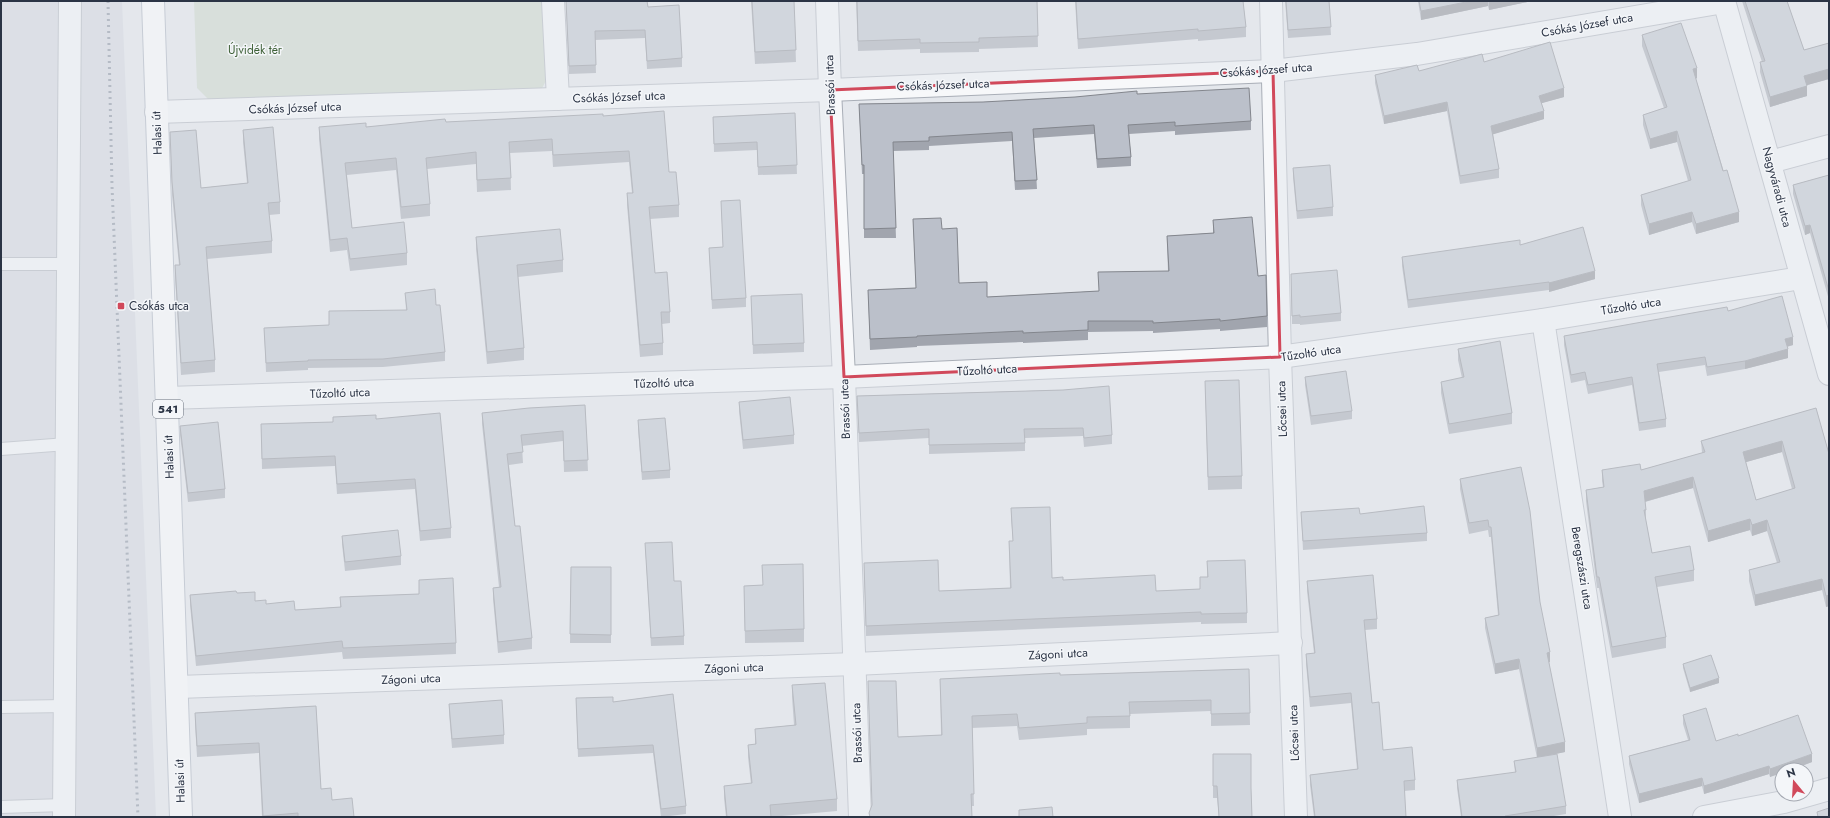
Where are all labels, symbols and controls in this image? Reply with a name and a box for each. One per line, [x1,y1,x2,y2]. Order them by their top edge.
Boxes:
street label: Csókás József utca [1540,8,1634,42]
park label: Újvidék tér [228,41,283,59]
street label: Brassói utca [820,54,840,115]
street label: Csókás József utca [1219,58,1313,82]
street label: Csókás József utca [896,74,990,96]
street label: Csókás József utca [572,86,666,108]
street label: Csókás József utca [248,97,342,119]
street label: Halasi út [147,111,167,155]
street label: Nagyváradi utca [1758,145,1796,230]
street label: Tűzoltó utca [1600,292,1662,320]
place label: Csókás utca [129,297,189,315]
marker: Csókás utca [116,301,126,311]
street label: Tűzoltó utca [1280,340,1342,366]
street label: Tűzoltó utca [956,359,1018,381]
street label: Tűzoltó utca [634,373,695,393]
street label: Brassói utca [835,378,855,439]
street label: Lőcsei utca [1272,380,1292,437]
street label: Tűzoltó utca [310,383,371,403]
road number: 541 [153,400,183,418]
street label: Halasi út [159,435,179,479]
street label: Beregszászi utca [1567,525,1597,611]
street label: Zágoni utca [1028,643,1088,665]
street label: Zágoni utca [704,658,764,678]
street label: Zágoni utca [381,669,441,689]
street label: Brassói utca [847,702,867,763]
street label: Lőcsei utca [1284,704,1304,761]
street label: Halasi út [170,759,190,803]
north arrow [1774,762,1814,802]
text: N [1784,764,1798,781]

